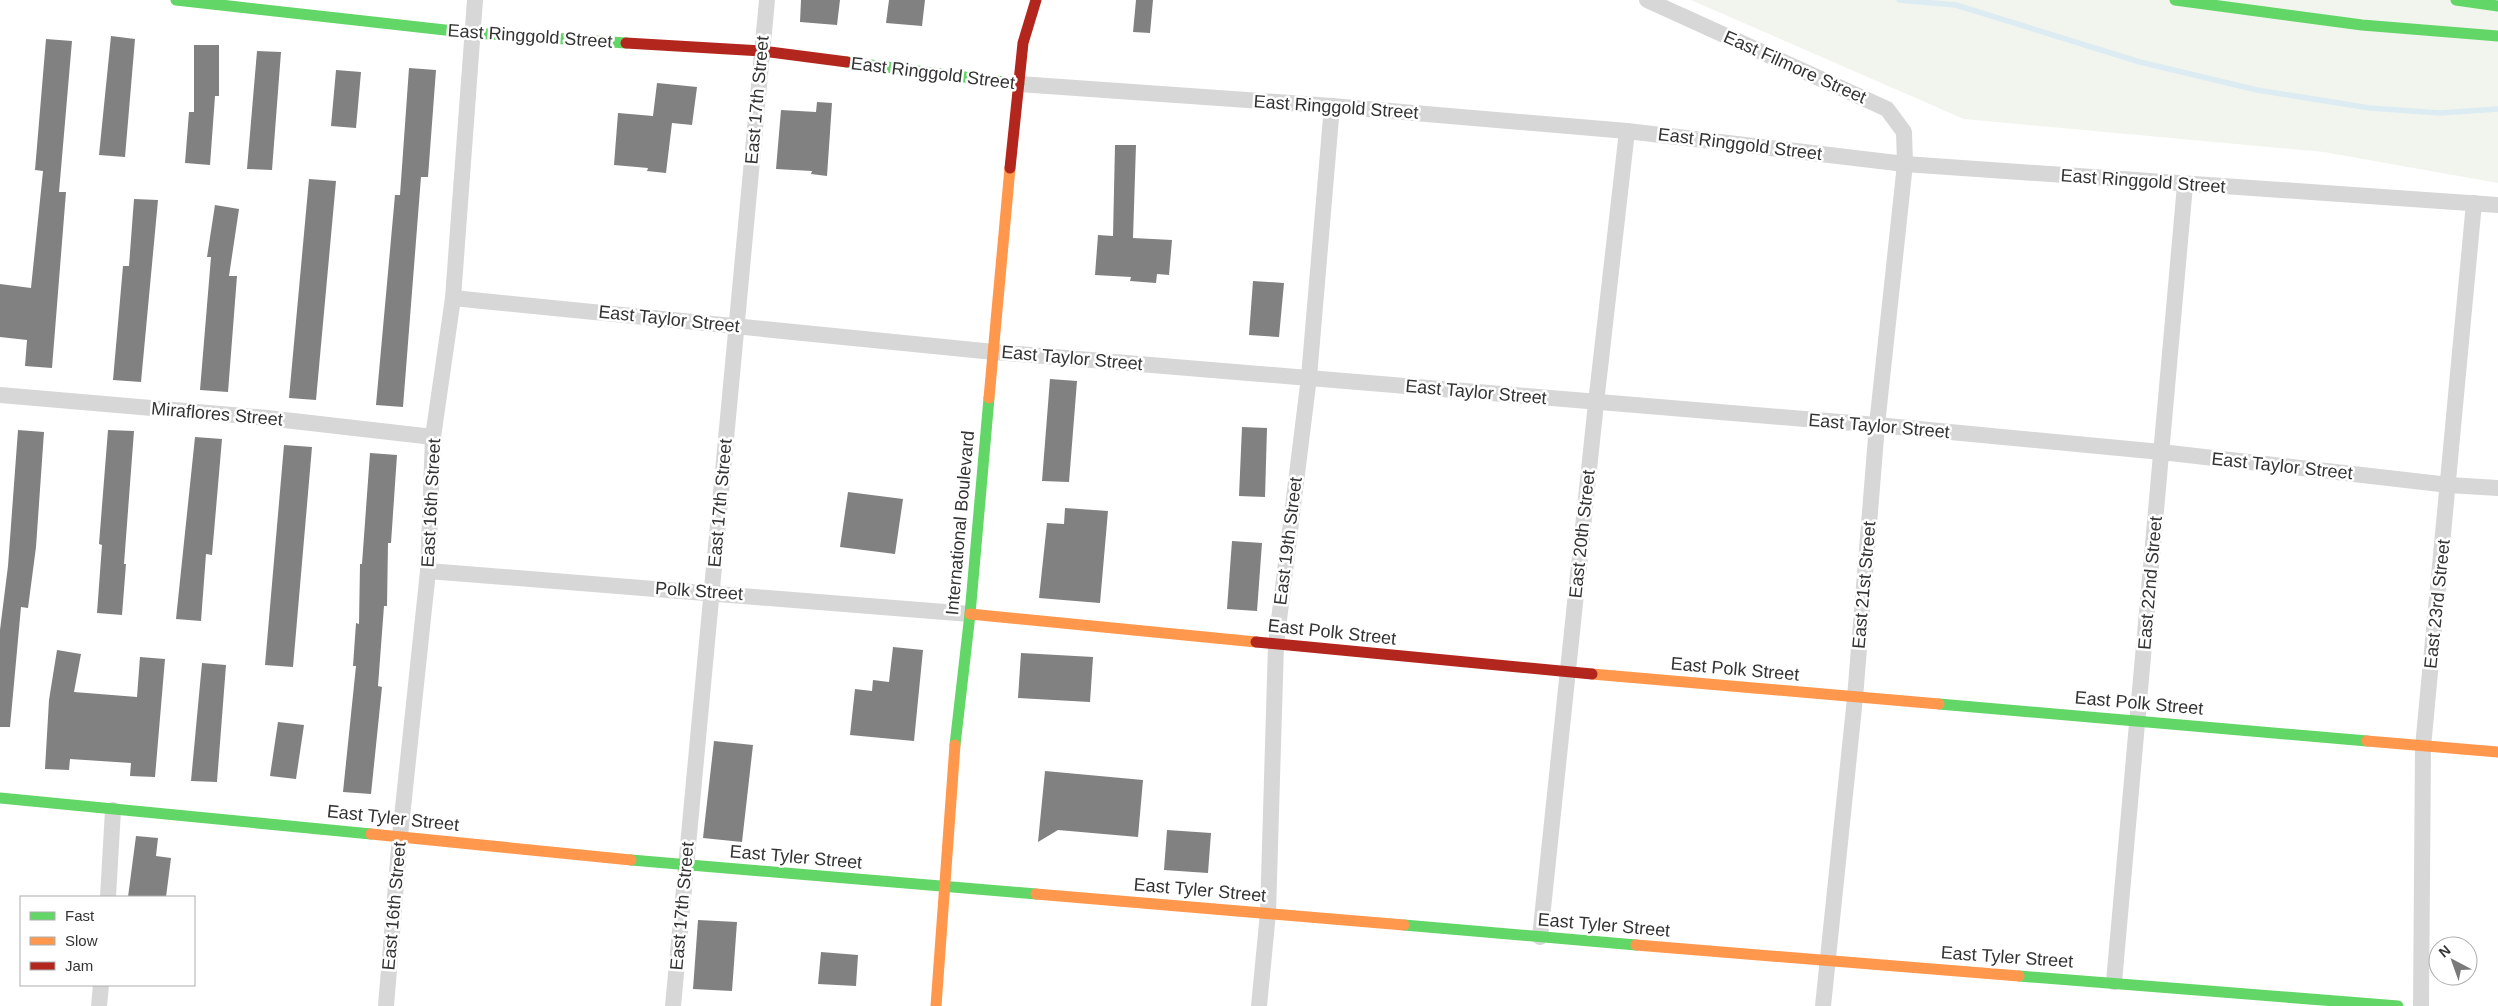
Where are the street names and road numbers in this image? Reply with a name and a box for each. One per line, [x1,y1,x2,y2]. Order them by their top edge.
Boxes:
street label: East Ringgold Street [447,20,613,52]
street label: East Filmore Street [1721,27,1869,107]
street label: East 17th Street [741,35,773,165]
street label: East Ringgold Street [850,53,1016,93]
street label: East Ringgold Street [1253,91,1419,123]
street label: East Ringgold Street [1657,124,1823,164]
street label: East Ringgold Street [2060,165,2226,197]
street label: East Taylor Street [597,302,741,336]
street label: East Taylor Street [1001,342,1143,374]
street label: East Taylor Street [1405,376,1547,408]
street label: Miraflores Street [150,398,284,430]
street label: East Taylor Street [1808,410,1950,442]
street label: International Boulevard [942,430,978,616]
street label: East 16th Street [418,438,444,568]
street label: East 17th Street [704,438,736,568]
street label: East Taylor Street [2210,449,2354,483]
street label: East 20th Street [1565,469,1599,599]
street label: East 19th Street [1270,476,1306,606]
street label: East 22nd Street [2134,515,2166,651]
street label: East 21st Street [1848,520,1880,650]
street label: East 23rd Street [2420,538,2454,670]
street label: Polk Street [654,578,744,604]
street label: East Polk Street [1267,615,1397,649]
street label: East Polk Street [1670,653,1800,685]
street label: East Polk Street [2074,687,2204,719]
street label: East Tyler Street [326,801,460,835]
street label: East 16th Street [378,841,410,971]
street label: East 17th Street [666,841,698,971]
street label: East Tyler Street [729,841,863,873]
street label: East Tyler Street [1133,874,1267,906]
street label: East Tyler Street [1537,909,1671,941]
street label: East Tyler Street [1940,942,2074,972]

